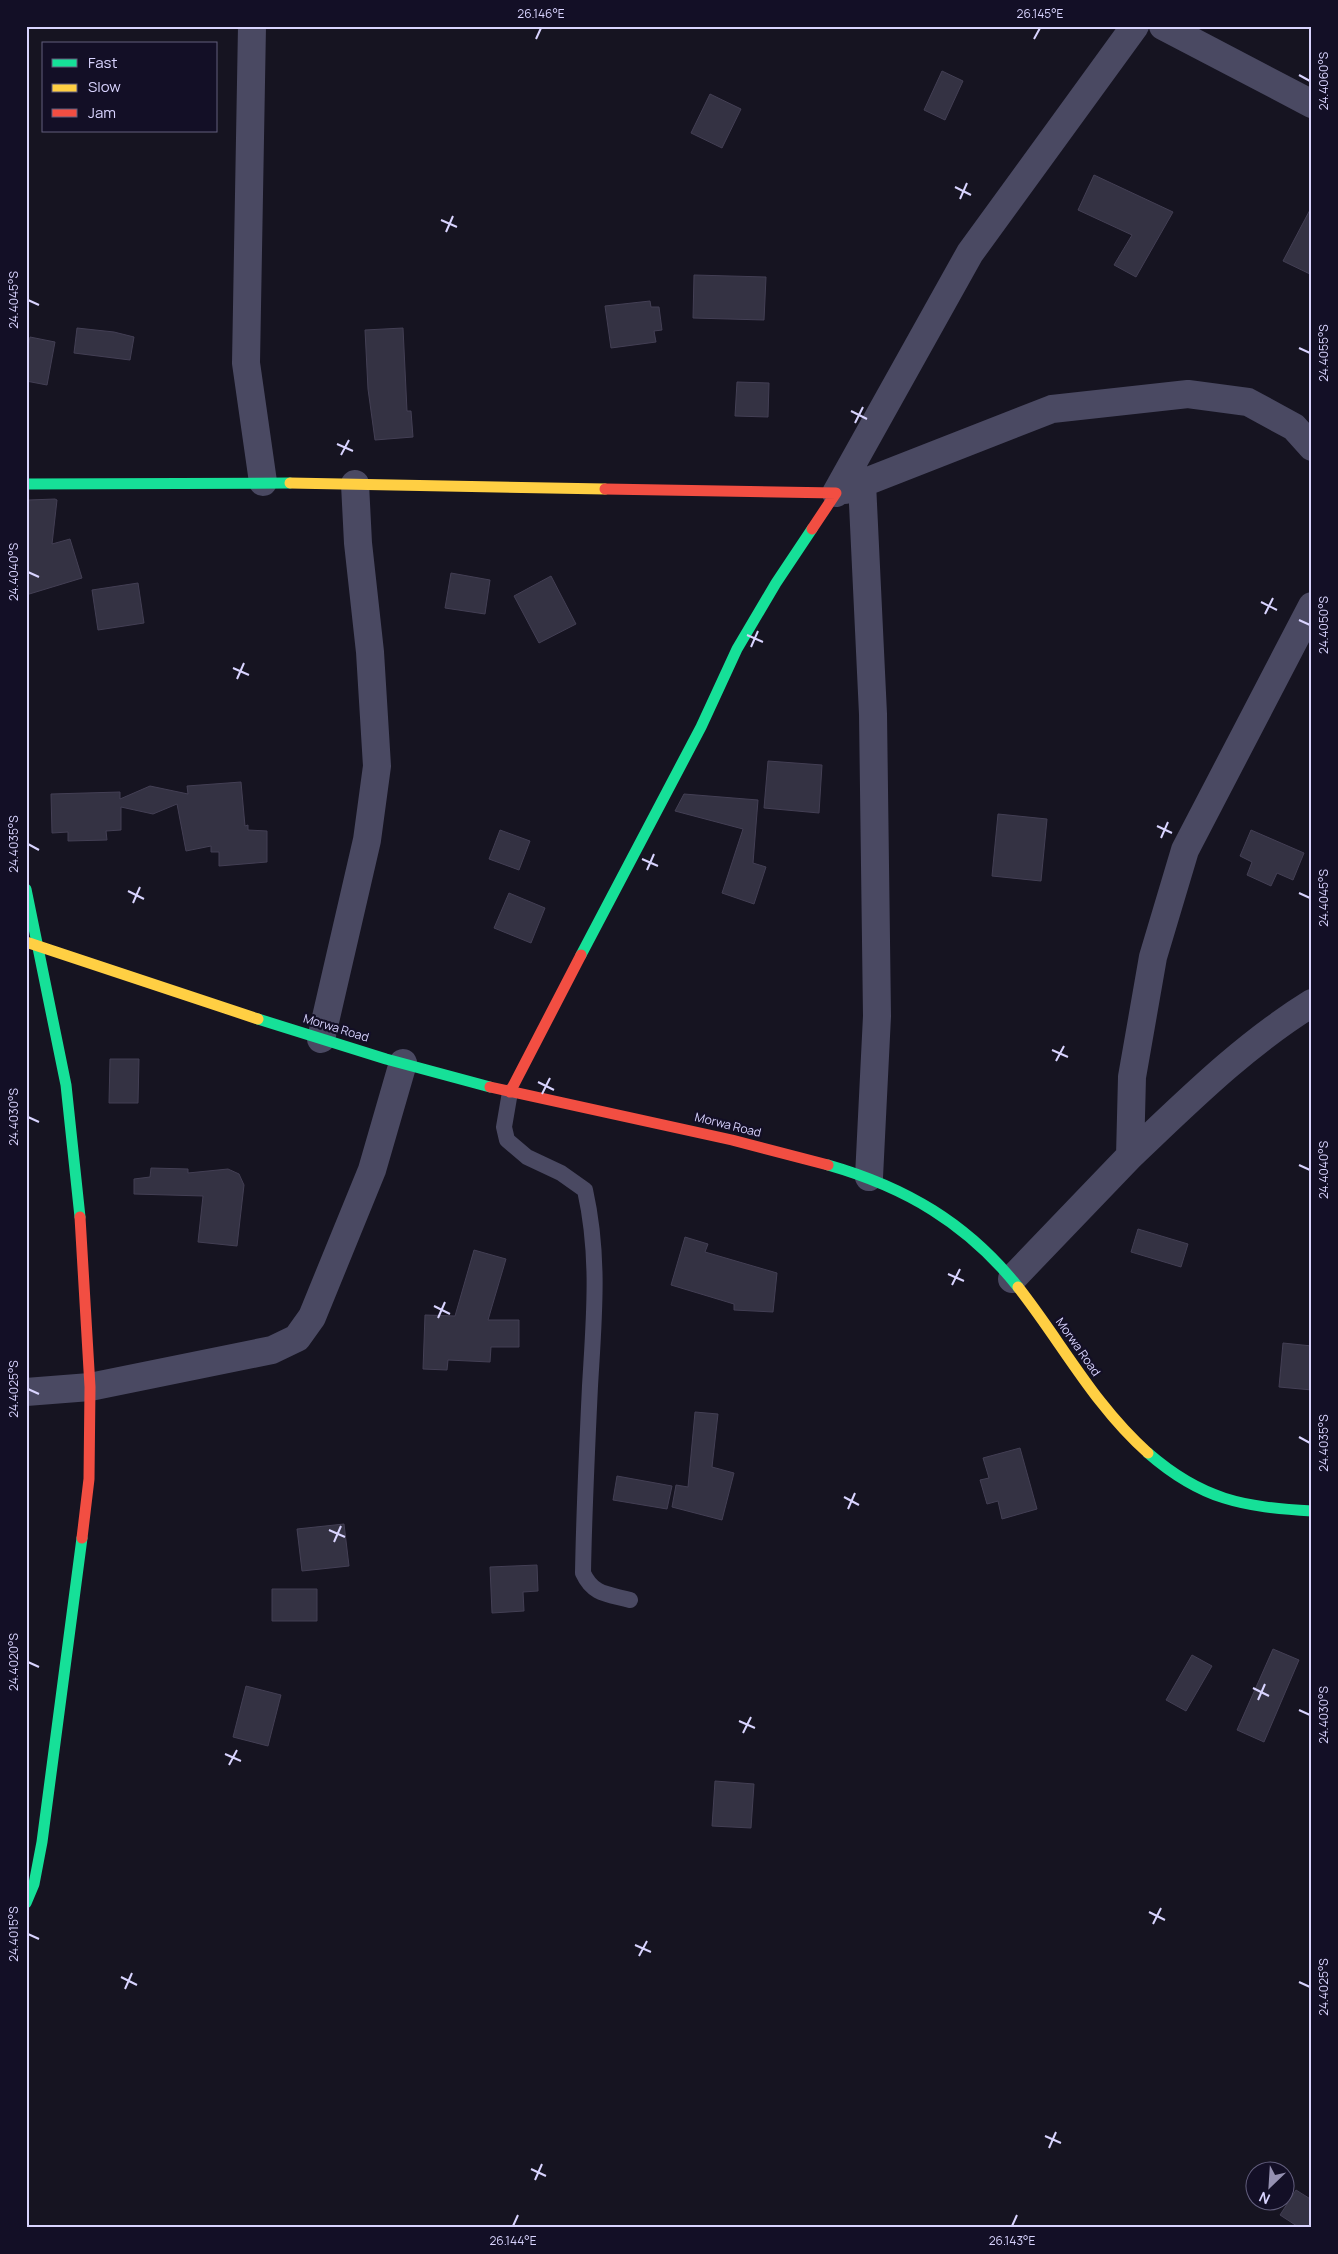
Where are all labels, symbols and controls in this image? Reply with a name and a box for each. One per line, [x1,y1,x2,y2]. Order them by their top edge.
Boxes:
text: 26.146°E [517,5,565,22]
text: 26.145°E [1017,5,1064,22]
legend [42,42,218,132]
text: Fast [88,52,117,73]
text: 24.4060°S [1315,52,1332,110]
text: Slow [88,76,121,97]
text: Jam [88,102,116,123]
text: 24.4045°S [5,271,22,329]
text: 24.4055°S [1315,324,1332,382]
text: 24.4040°S [5,543,22,601]
text: 24.4050°S [1315,596,1332,654]
text: 24.4035°S [5,815,22,873]
text: 24.4045°S [1315,869,1332,927]
street label: Morwa Road [301,1009,371,1046]
text: 24.4030°S [5,1088,22,1146]
street label: Morwa Road [693,1108,763,1141]
text: 24.4040°S [1315,1141,1332,1199]
street label: Morwa Road [1052,1314,1105,1379]
text: 24.4025°S [5,1360,22,1418]
text: 24.4035°S [1315,1414,1332,1472]
text: 24.4020°S [5,1633,22,1691]
text: 24.4030°S [1315,1686,1332,1744]
text: 24.4015°S [5,1906,22,1962]
text: 24.4025°S [1315,1958,1332,2016]
north arrow [1246,2162,1296,2212]
text: N [1256,2187,1273,2209]
text: 26.144°E [489,2232,537,2249]
text: 26.143°E [989,2232,1035,2249]

